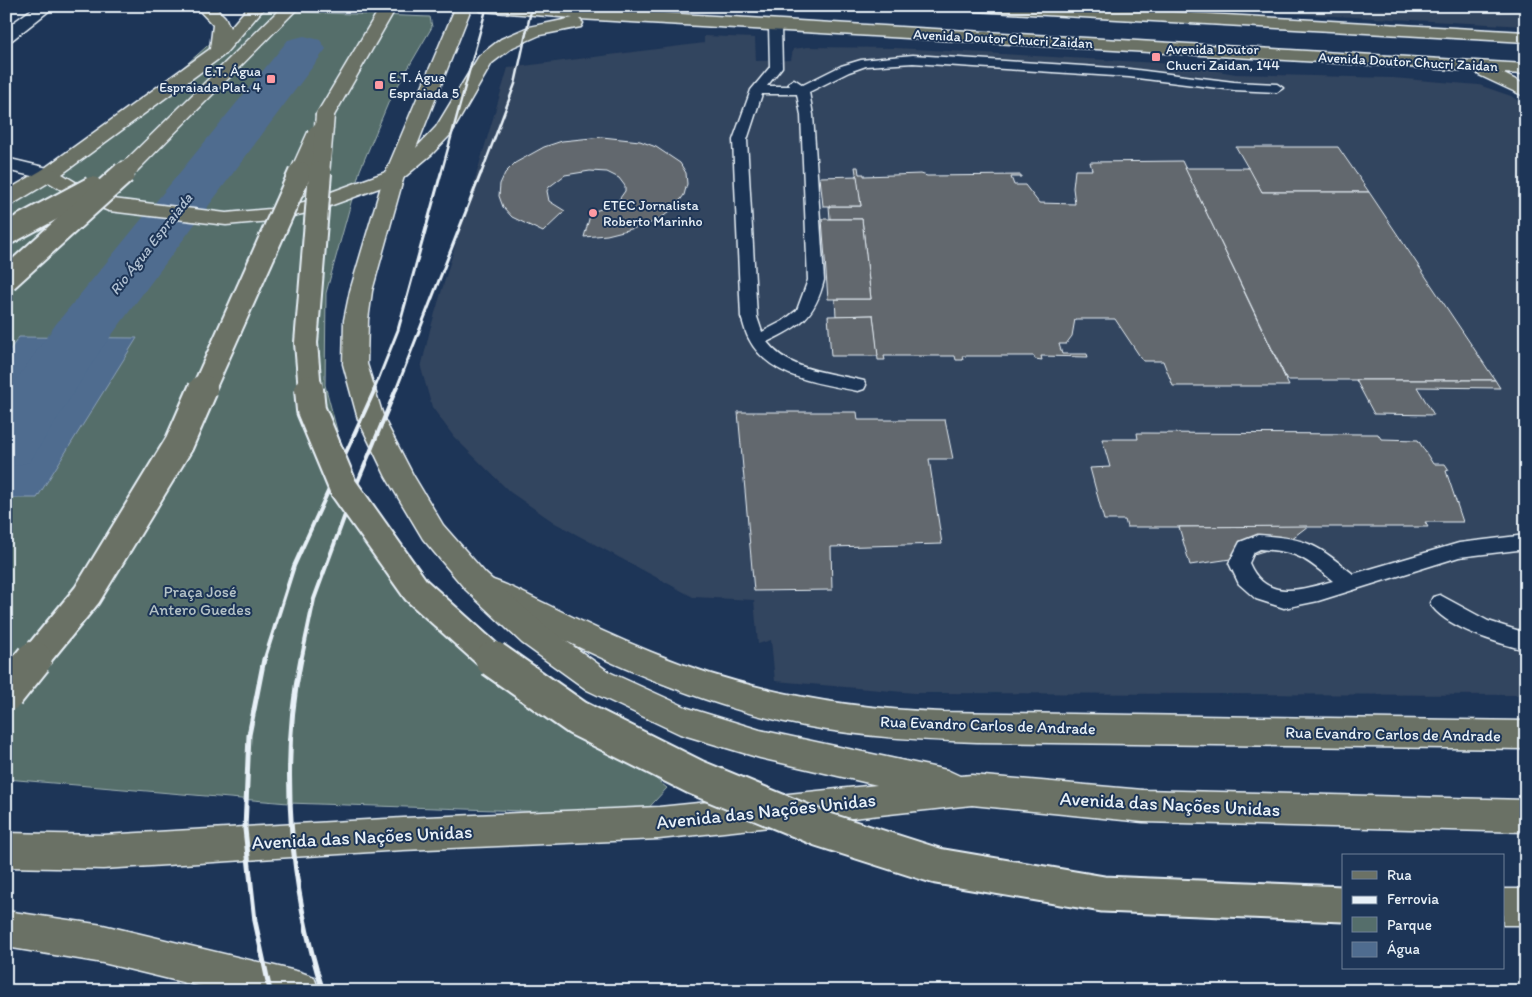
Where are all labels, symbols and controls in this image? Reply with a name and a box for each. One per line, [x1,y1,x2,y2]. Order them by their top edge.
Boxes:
street label: Avenida Doutor Chucri Zaidan [913,26,1093,52]
place label: Avenida Doutor Chucri Zaidan, 144 [1166,41,1280,74]
street label: Avenida Doutor Chucri Zaidan [1318,49,1498,75]
marker: Avenida Doutor Chucri Zaidan, 144 [1150,51,1162,63]
place label: E.T. Água Espraiada Plat. 4 [159,63,262,96]
place label: E.T. Água Espraiada 5 [389,69,459,102]
marker: E.T. Água Espraiada Plat. 4 [265,73,277,85]
marker: E.T. Água Espraiada 5 [373,79,385,91]
water label: Rio Água Espraiada [106,189,197,298]
place label: ETEC Jornalista Roberto Marinho [603,197,703,230]
marker: ETEC Jornalista Roberto Marinho [587,207,599,219]
park label: Praça José Antero Guedes [149,582,251,619]
street label: Rua Evandro Carlos de Andrade [880,712,1096,738]
street label: Rua Evandro Carlos de Andrade [1285,723,1501,745]
street label: Avenida das Nações Unidas [1059,787,1281,821]
street label: Avenida das Nações Unidas [655,788,877,834]
street label: Avenida das Nações Unidas [251,820,473,854]
legend [1342,854,1504,970]
text: Rua [1387,866,1412,884]
text: Ferrovia [1387,890,1439,908]
text: Parque [1387,916,1432,934]
text: Água [1387,940,1421,958]

